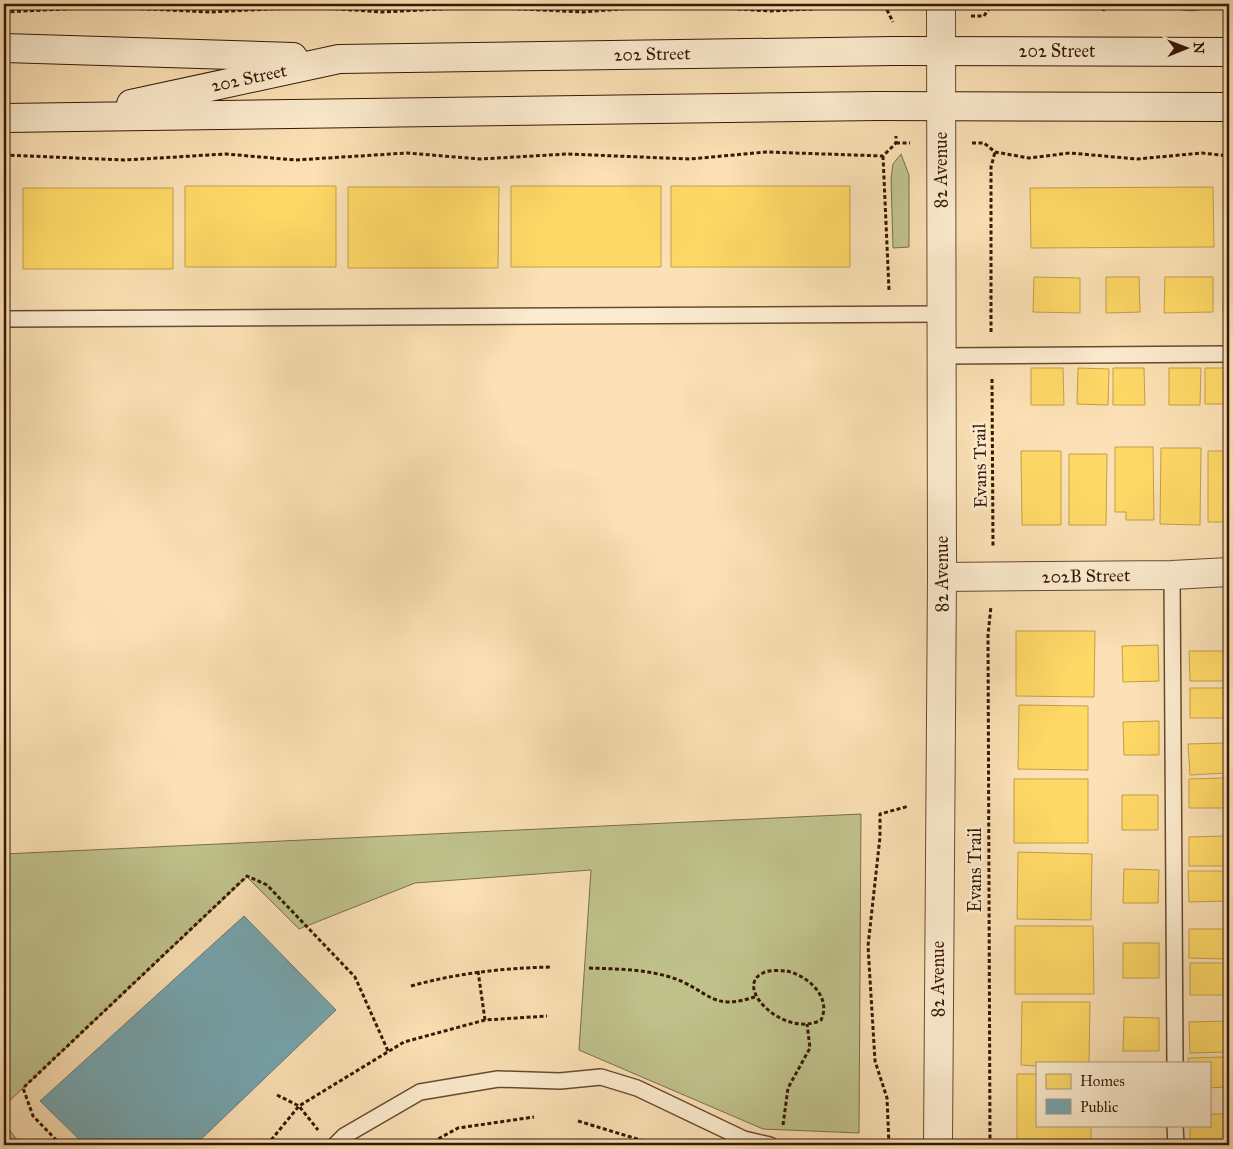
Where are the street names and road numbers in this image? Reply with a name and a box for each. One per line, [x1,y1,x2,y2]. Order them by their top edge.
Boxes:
street label: 202 Street [1019,40,1096,62]
street label: 202 Street [613,42,691,66]
street label: 202 Street [209,59,289,97]
street label: 82 Avenue [930,132,952,208]
street label: Evans Trail [968,423,992,509]
street label: 82 Avenue [931,536,953,612]
street label: 202B Street [1041,564,1131,588]
street label: Evans Trail [964,827,986,912]
street label: 82 Avenue [927,941,949,1017]

